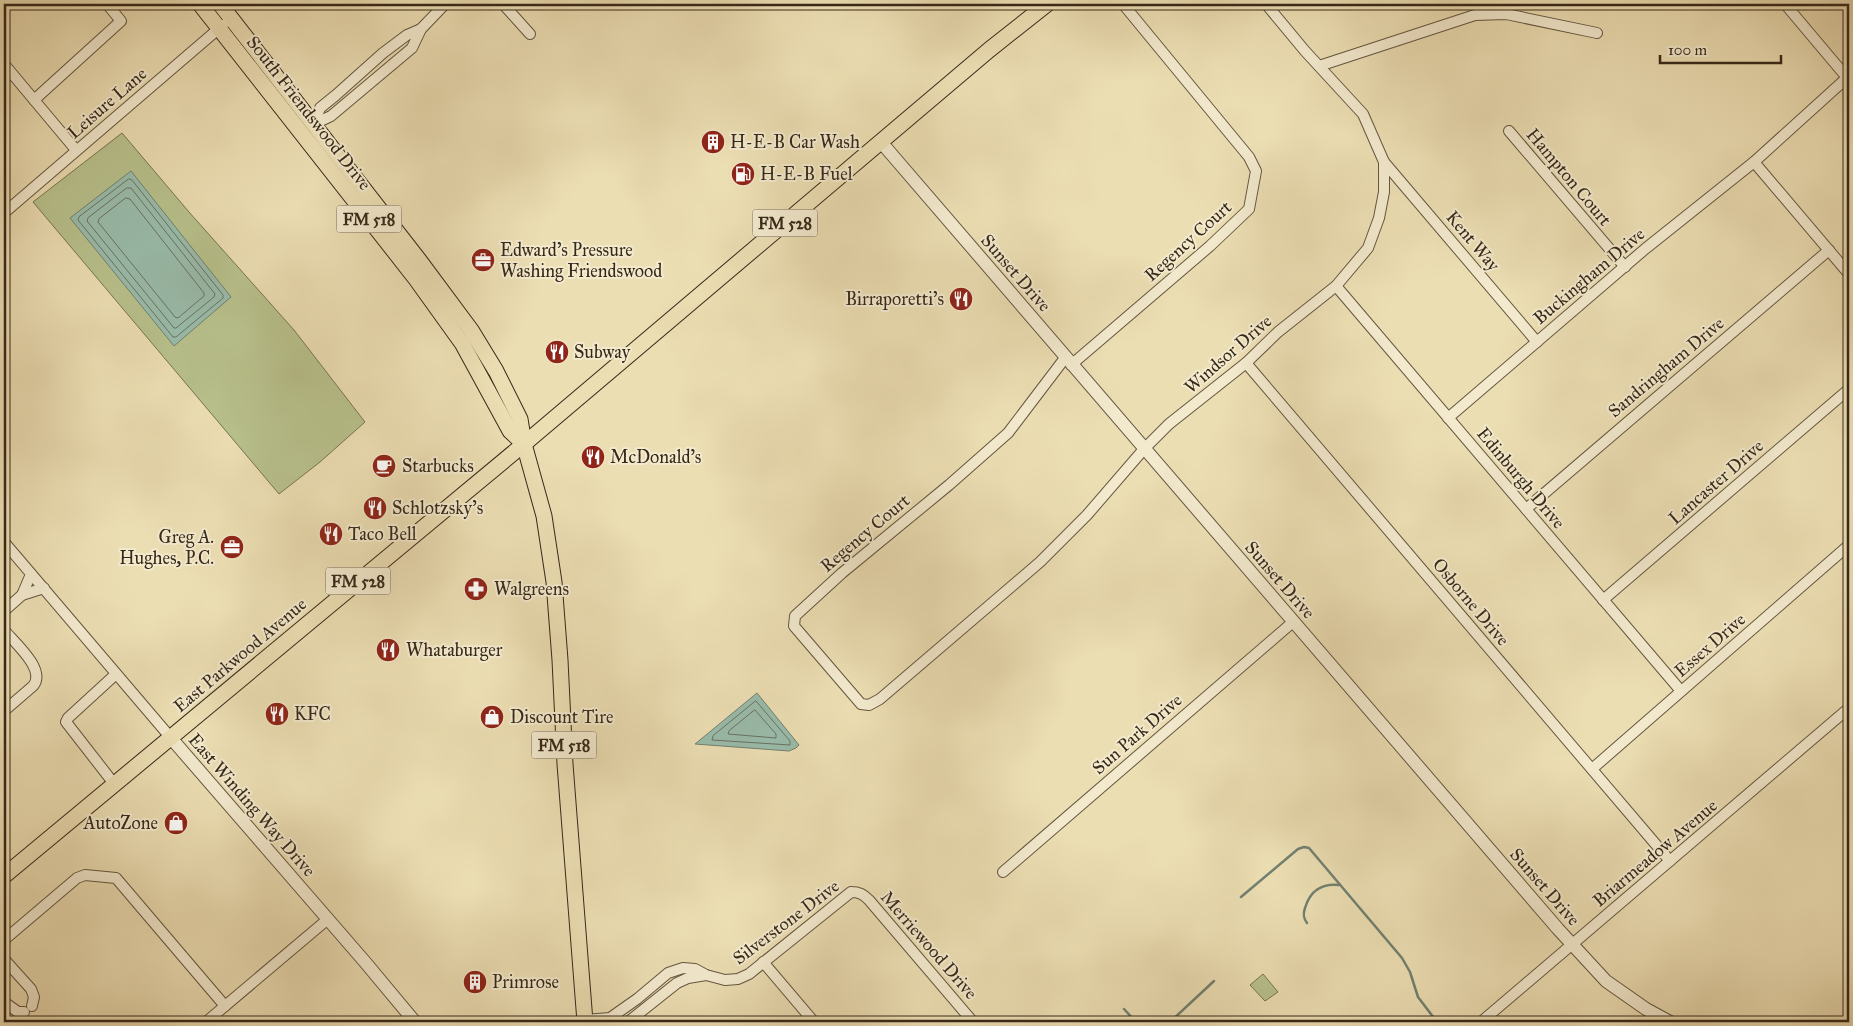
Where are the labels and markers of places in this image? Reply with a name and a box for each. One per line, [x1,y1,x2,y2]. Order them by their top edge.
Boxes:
building icon: H-E-B Car Wash [700,129,726,155]
place label: H-E-B Car Wash [730,131,860,153]
fuel station icon: H-E-B Fuel [730,161,756,187]
place label: H-E-B Fuel [760,163,853,185]
place label: Edward’s Pressure Washing Friendswood [500,239,662,283]
office icon: Edward’s Pressure Washing Friendswood [470,247,496,273]
restaurant icon: Birraporetti's [948,286,974,312]
place label: Birraporetti's [845,288,944,310]
restaurant icon: Subway [544,339,570,365]
place label: Subway [574,341,631,363]
restaurant icon: McDonald's [580,444,606,470]
place label: McDonald's [610,446,701,468]
cafe icon: Starbucks [371,453,397,479]
place label: Starbucks [402,455,474,477]
restaurant icon: Schlotzsky's [362,495,388,521]
place label: Schlotzsky's [392,497,483,519]
restaurant icon: Taco Bell [318,521,344,547]
place label: Taco Bell [348,523,417,545]
place label: Greg A. Hughes, P.C. [119,526,214,570]
office icon: Greg A. Hughes, P.C. [219,534,245,560]
pharmacy icon: Walgreens [463,576,489,602]
place label: Walgreens [494,578,569,601]
restaurant icon: Whataburger [375,637,401,663]
place label: Whataburger [406,639,503,662]
restaurant icon: KFC [264,701,290,727]
place label: KFC [294,703,331,725]
shop icon: Discount Tire [479,704,505,730]
place label: Discount Tire [510,706,613,728]
shop icon: AutoZone [163,810,189,836]
place label: AutoZone [83,812,158,834]
building icon: Primrose [462,969,488,995]
place label: Primrose [492,971,559,993]

